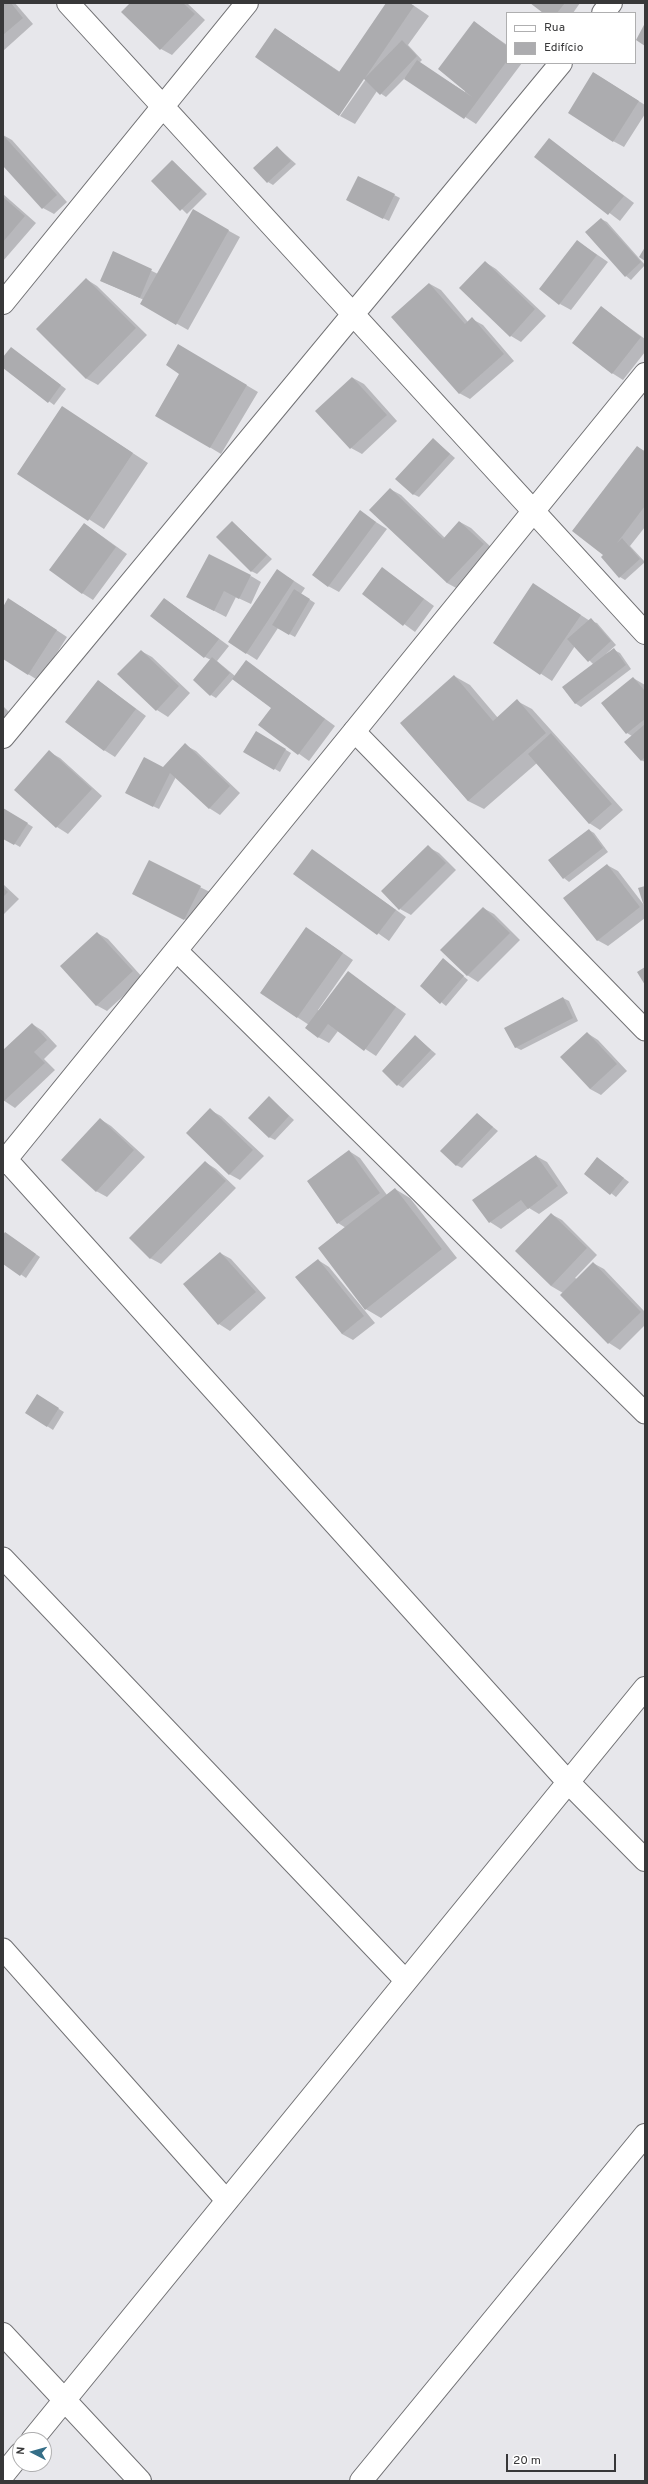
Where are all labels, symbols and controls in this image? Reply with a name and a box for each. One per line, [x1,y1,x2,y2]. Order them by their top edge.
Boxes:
legend [506,12,636,64]
text: Rua [544,20,565,36]
text: Edifício [544,40,583,56]
north arrow [12,2432,52,2472]
text: N [14,2446,28,2456]
scale bar [508,2446,618,2472]
text: 20 m [513,2453,541,2469]

